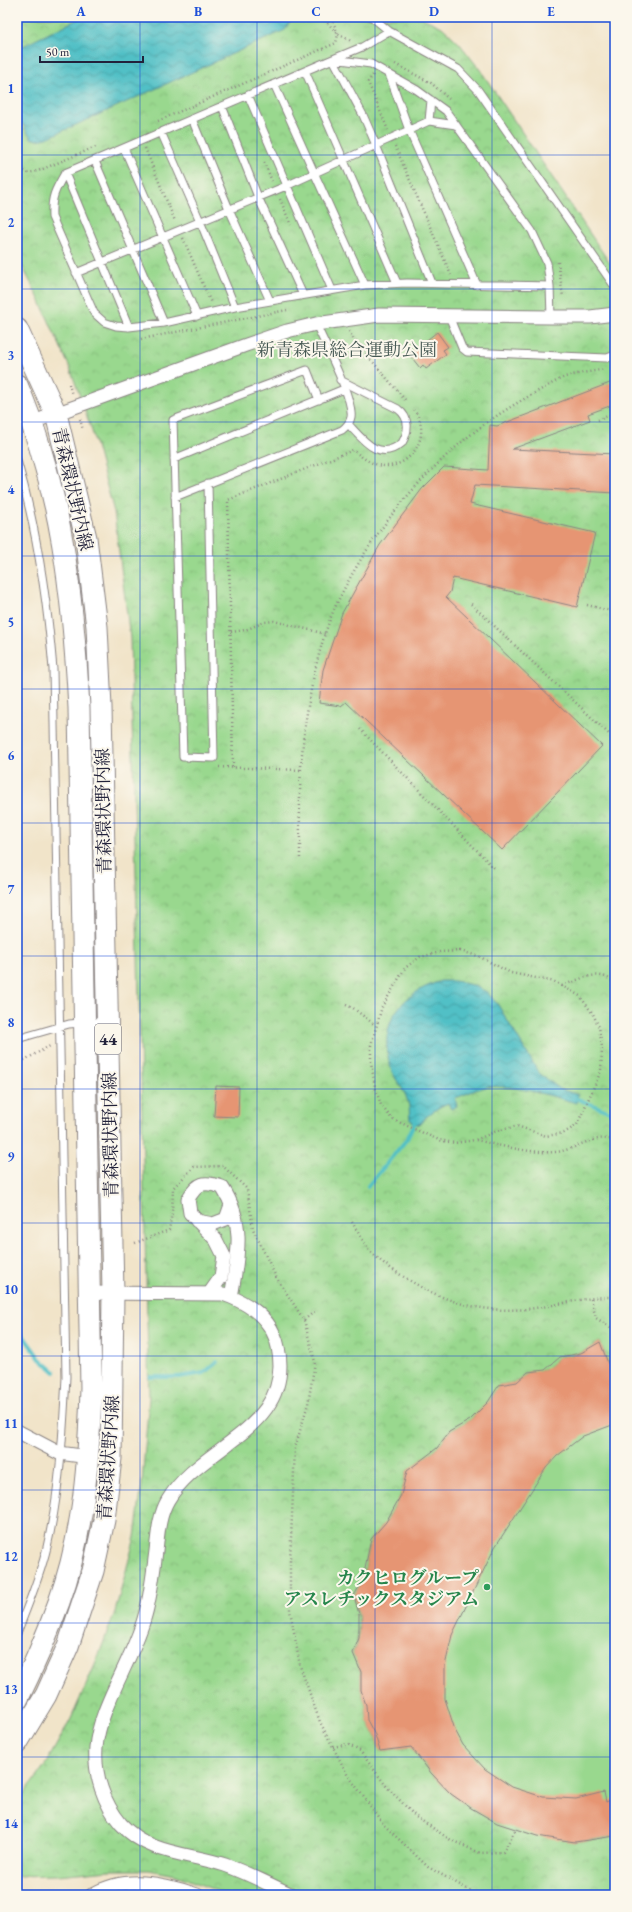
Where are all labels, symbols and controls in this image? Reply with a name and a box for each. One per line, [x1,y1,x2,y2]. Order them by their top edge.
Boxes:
text: A [75,3,86,20]
text: B [194,3,202,20]
text: C [311,3,321,20]
text: D [429,3,439,20]
text: E [547,3,555,20]
scale bar [40,38,143,64]
text: 50 m [46,44,70,60]
text: 1 [8,80,15,97]
text: 2 [8,214,15,231]
park label: 新青森県総合運動公園 [257,338,437,361]
text: 3 [8,347,15,364]
street label: 青森環状野内線 [48,425,98,553]
text: 4 [8,481,15,498]
text: 5 [8,614,14,631]
text: 6 [8,747,15,764]
street label: 青森環状野内線 [90,748,116,874]
text: 7 [8,881,15,898]
text: 8 [8,1014,15,1031]
road number: 44 [95,1024,121,1054]
street label: 青森環状野内線 [97,1072,123,1198]
text: 9 [8,1148,15,1165]
text: 10 [4,1281,18,1298]
street label: 青森環状野内線 [92,1394,124,1522]
text: 11 [4,1415,18,1432]
text: 12 [4,1548,18,1565]
place label: カクヒログループ アスレチックスタジアム [284,1566,479,1610]
marker: カクヒログループ アスレチックスタジアム [482,1582,492,1592]
text: 13 [4,1681,18,1698]
text: 14 [4,1815,18,1832]

